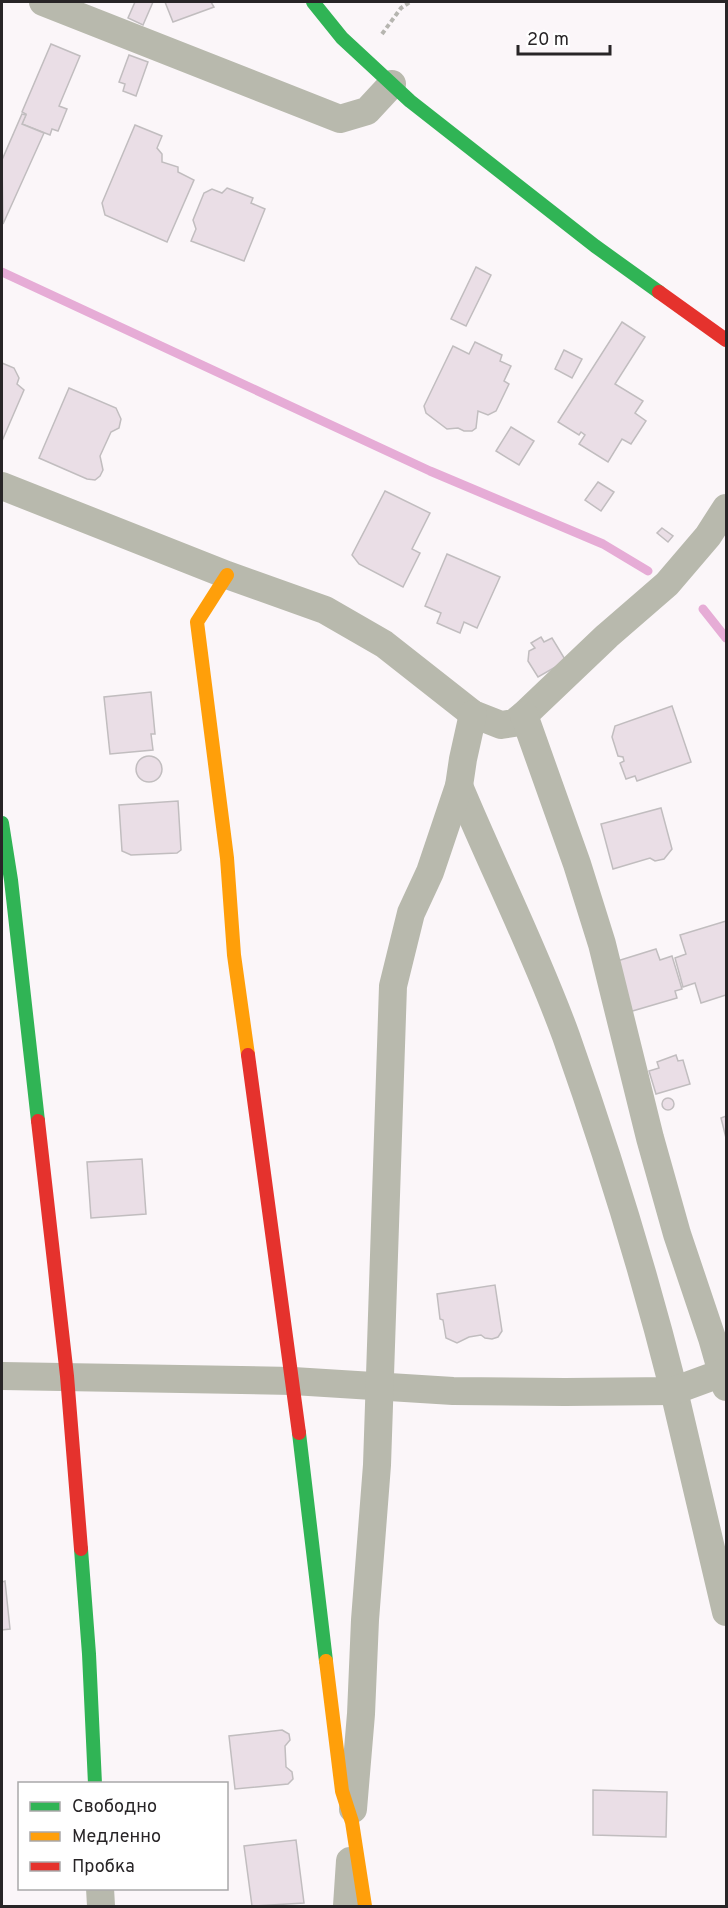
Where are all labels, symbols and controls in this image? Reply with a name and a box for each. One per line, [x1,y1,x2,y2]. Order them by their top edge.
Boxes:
scale bar [518,18,610,56]
text: 20 m [527,29,569,52]
legend [18,1782,228,1890]
text: Свободно [72,1796,157,1819]
text: Медленно [72,1826,161,1849]
text: Пробка [72,1856,135,1879]

